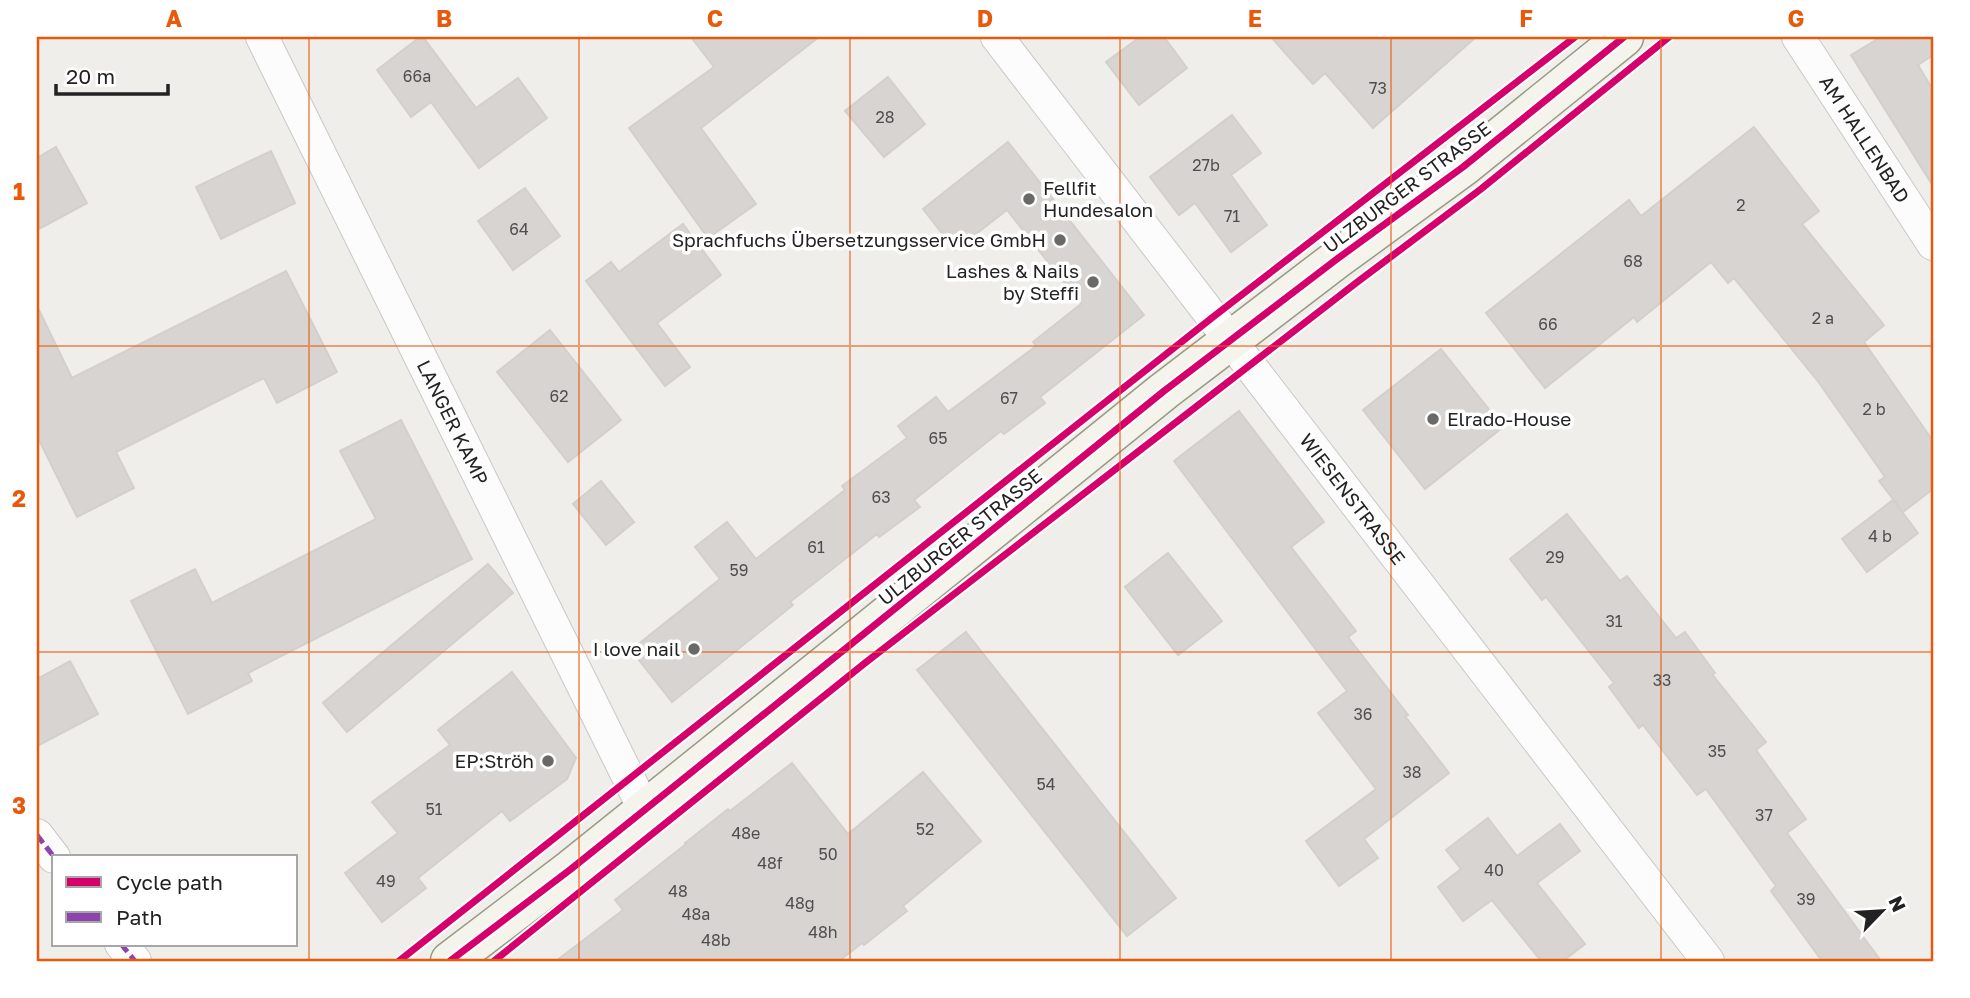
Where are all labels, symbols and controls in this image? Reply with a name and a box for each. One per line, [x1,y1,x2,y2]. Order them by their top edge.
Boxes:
text: A [166,4,183,32]
text: B [436,4,452,32]
text: C [707,4,723,32]
text: D [977,4,993,32]
text: E [1248,4,1262,32]
text: F [1519,4,1533,32]
text: G [1788,4,1804,32]
scale bar [56,52,168,96]
text: 20 m [66,63,115,89]
house number: 66a [403,66,431,86]
street label: AM HALLENBAD [1815,71,1915,207]
house number: 73 [1369,78,1387,98]
house number: 28 [875,107,895,127]
street label: ULZBURGER STRASSE [1318,116,1495,257]
house number: 27b [1192,155,1220,175]
place label: Fellfit Hundesalon [1043,176,1153,221]
text: 1 [13,177,25,205]
marker: Fellfit Hundesalon [1021,191,1037,207]
house number: 2 [1736,195,1746,215]
house number: 71 [1224,206,1240,226]
house number: 64 [509,219,529,239]
place label: Sprachfuchs Übersetzungsservice GmbH [672,228,1046,251]
marker: Sprachfuchs Übersetzungsservice GmbH [1052,232,1068,248]
house number: 68 [1623,251,1643,271]
place label: Lashes & Nails by Steffi [946,259,1079,304]
marker: Lashes & Nails by Steffi [1085,274,1101,290]
house number: 2 a [1812,308,1834,328]
house number: 66 [1538,314,1558,334]
street label: LANGER KAMP [413,356,494,488]
house number: 62 [550,386,568,406]
house number: 67 [1000,388,1018,408]
house number: 2 b [1862,399,1886,419]
place label: Elrado-House [1447,407,1571,430]
marker: Elrado-House [1425,411,1441,427]
house number: 65 [929,428,947,448]
street label: WIESENSTRASSE [1295,429,1411,569]
street label: ULZBURGER STRASSE [873,464,1046,610]
text: 2 [12,484,26,512]
house number: 63 [871,487,891,507]
house number: 4 b [1868,526,1892,546]
house number: 61 [807,537,825,557]
house number: 29 [1546,547,1564,567]
house number: 59 [730,560,748,580]
house number: 31 [1605,611,1623,631]
place label: I love nail [593,637,680,660]
marker: I love nail [686,641,702,657]
house number: 33 [1653,670,1671,690]
house number: 36 [1353,704,1373,724]
house number: 35 [1708,741,1726,761]
place label: EP:Ströh [455,749,534,772]
marker: EP:Ströh [540,753,556,769]
house number: 38 [1402,762,1422,782]
house number: 54 [1036,774,1056,794]
text: 3 [12,791,26,819]
house number: 51 [425,799,443,819]
house number: 37 [1755,805,1773,825]
house number: 52 [916,819,934,839]
house number: 48e [732,823,760,843]
house number: 50 [818,844,838,864]
house number: 48f [757,853,783,873]
legend [52,855,298,946]
house number: 40 [1484,860,1504,880]
text: Cycle path [116,869,223,895]
house number: 49 [376,871,396,891]
north arrow [1848,876,1918,946]
house number: 48 [668,881,688,901]
house number: 39 [1796,889,1816,909]
text: N [1884,892,1911,915]
house number: 48g [785,893,815,913]
text: Path [116,904,163,930]
house number: 48a [682,904,710,924]
house number: 48h [808,922,838,942]
house number: 48b [701,930,731,950]

